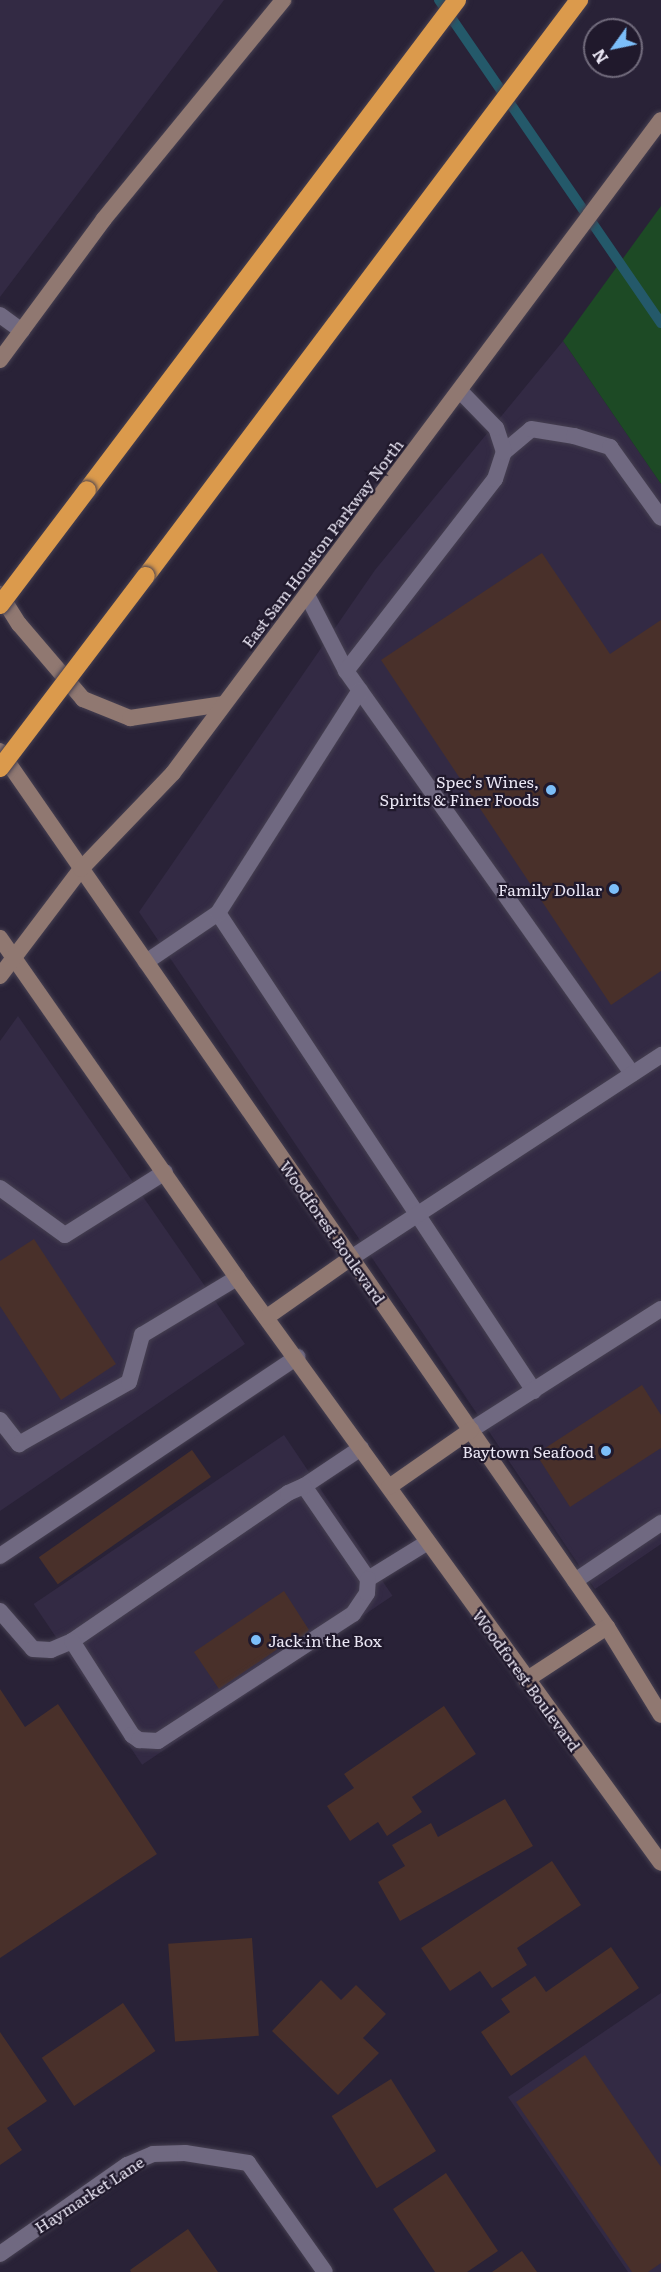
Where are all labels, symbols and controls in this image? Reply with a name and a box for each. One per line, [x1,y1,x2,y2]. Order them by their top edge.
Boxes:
north arrow [583,18,643,78]
text: N [586,45,613,69]
street label: East Sam Houston Parkway North [237,435,407,651]
place label: Spec's Wines, Spirits & Finer Foods [380,771,539,809]
marker: Spec's Wines, Spirits & Finer Foods [544,783,558,797]
place label: Family Dollar [498,879,602,899]
marker: Family Dollar [607,882,621,896]
street label: Woodforest Boulevard [276,1157,390,1307]
place label: Baytown Seafood [462,1441,594,1461]
marker: Baytown Seafood [599,1444,613,1458]
street label: Woodforest Boulevard [469,1606,585,1754]
place label: Jack in the Box [268,1630,382,1650]
marker: Jack in the Box [249,1633,263,1647]
street label: Haymarket Lane [31,2152,147,2236]

